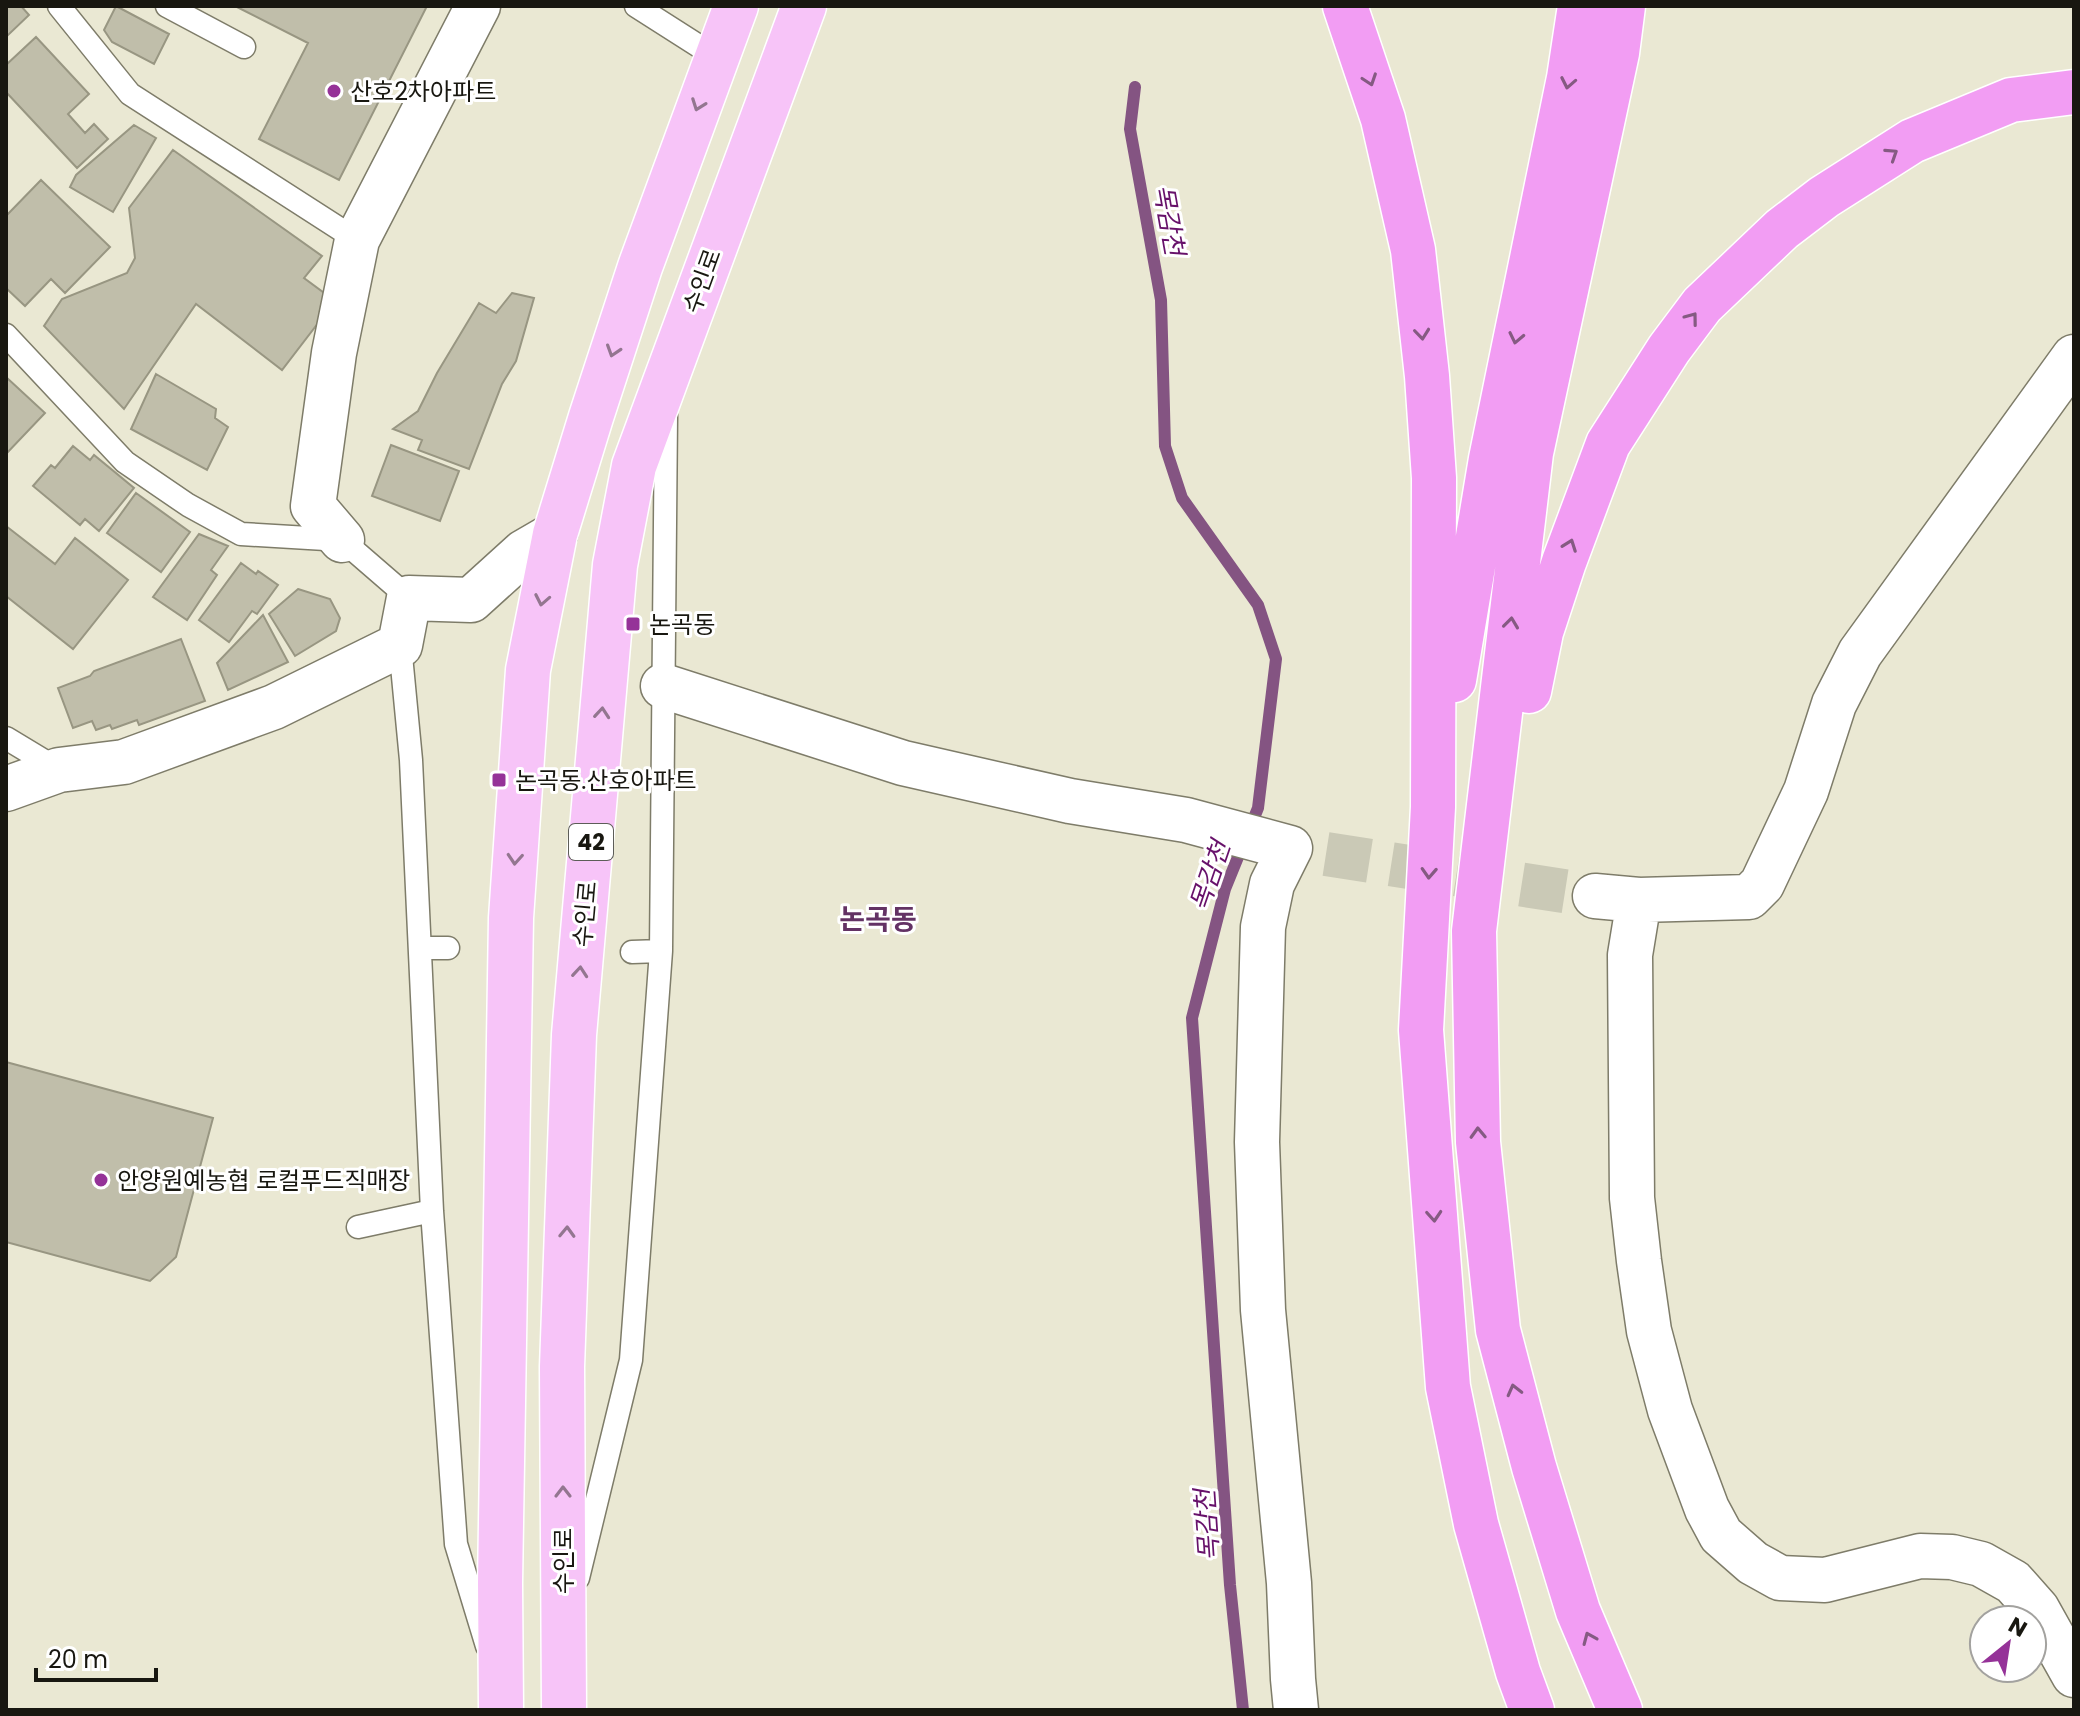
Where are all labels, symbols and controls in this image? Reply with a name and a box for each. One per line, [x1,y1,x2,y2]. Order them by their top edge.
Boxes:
one-way arrow [1361,72,1377,86]
place label: 산호2차아파트 [350,75,496,108]
one-way arrow [1561,76,1578,90]
marker: 산호2차아파트 [325,82,343,100]
one-way arrow [692,97,708,111]
one-way arrow [1883,148,1898,163]
water label: 목감천 [1145,182,1193,261]
street label: 수인로 [675,244,729,318]
one-way arrow [1683,312,1697,327]
one-way arrow [1414,328,1431,341]
one-way arrow [1508,331,1525,344]
one-way arrow [606,343,622,357]
one-way arrow [1560,539,1577,553]
one-way arrow [535,594,552,607]
place label: 논곡동 [649,608,715,641]
marker: 논곡동 [624,615,642,633]
one-way arrow [1502,616,1519,630]
one-way arrow [593,706,610,719]
place label: 논곡동.산호아파트 [515,764,697,797]
marker: 논곡동.산호아파트 [490,771,508,789]
road number: 42 [569,824,613,860]
water label: 목감천 [1181,833,1240,916]
one-way arrow [507,853,524,866]
one-way arrow [1421,867,1438,880]
street label: 수인로 [566,880,604,948]
district label: 논곡동 [839,900,917,939]
one-way arrow [571,966,588,979]
one-way arrow [1470,1126,1487,1139]
place label: 안양원예농협 로컬푸드직매장 [117,1164,410,1197]
marker: 안양원예농협 로컬푸드직매장 [92,1171,110,1189]
one-way arrow [1425,1210,1442,1223]
one-way arrow [558,1225,575,1238]
one-way arrow [1506,1383,1523,1397]
one-way arrow [554,1485,572,1498]
water label: 목감천 [1186,1485,1227,1562]
street label: 수인로 [547,1528,580,1594]
north arrow [1968,1604,2048,1684]
text: N [2003,1610,2033,1645]
scale bar [36,1632,156,1682]
one-way arrow [1583,1632,1599,1646]
text: 20 m [48,1643,108,1676]

